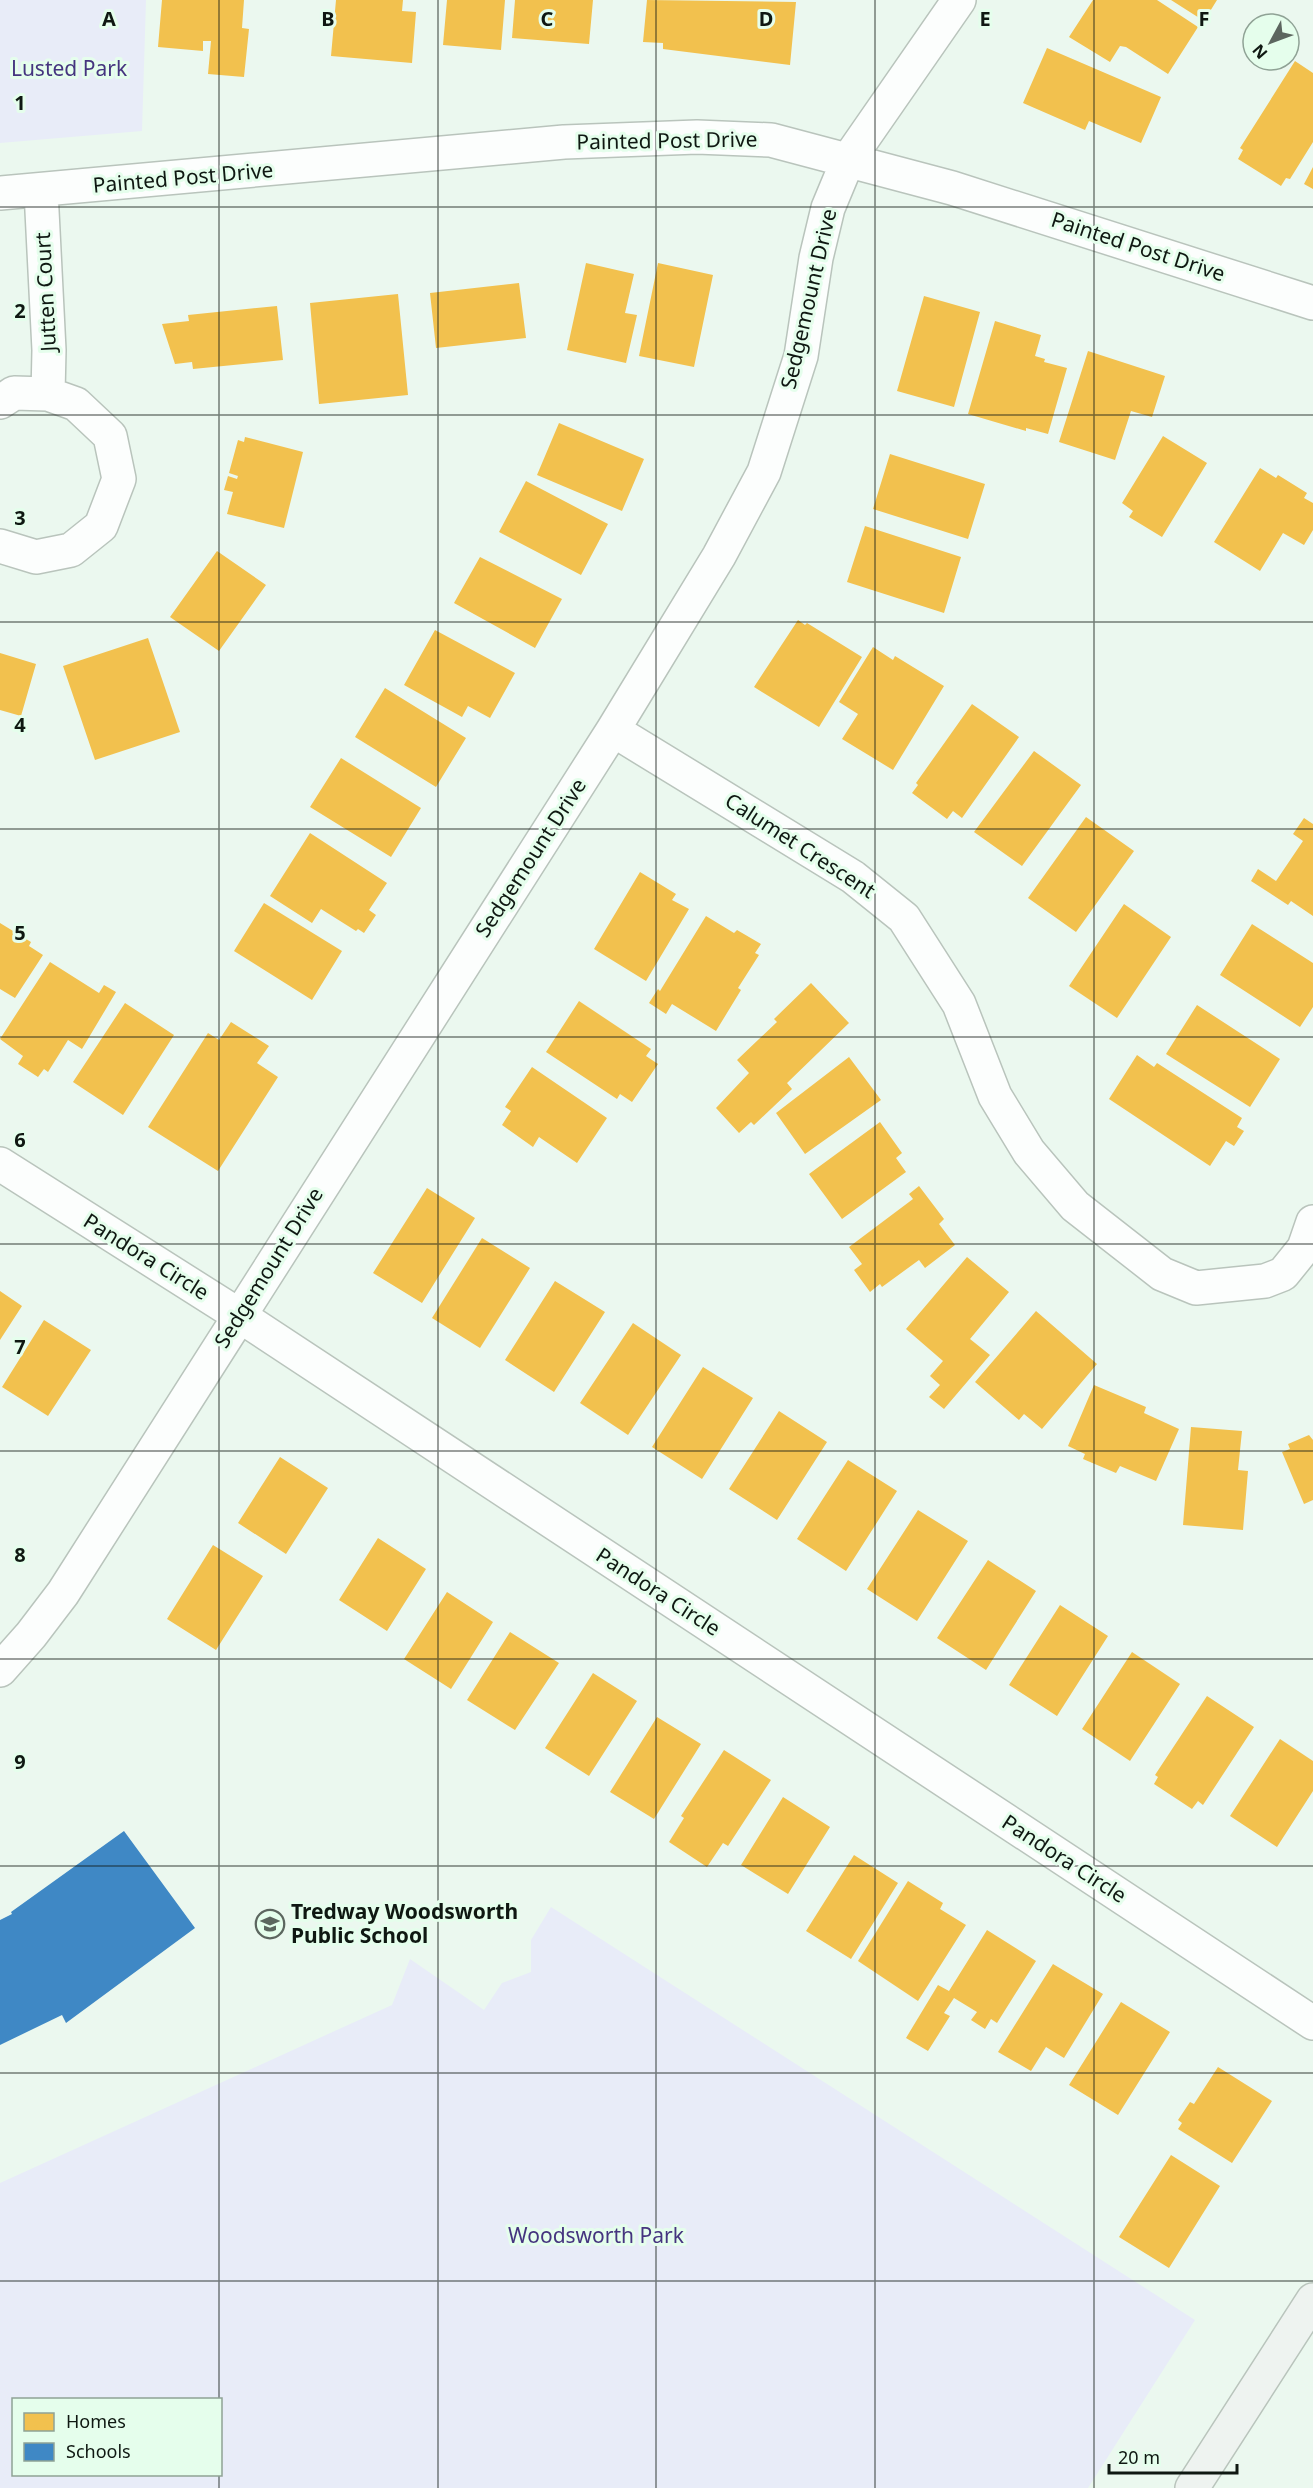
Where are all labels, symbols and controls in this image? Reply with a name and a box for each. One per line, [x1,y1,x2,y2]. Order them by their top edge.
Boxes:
text: A [102,5,116,32]
text: B [321,5,335,32]
text: C [541,5,554,32]
text: D [759,5,773,32]
text: E [979,5,991,32]
text: F [1199,5,1209,32]
north arrow [1241,12,1301,72]
text: N [1247,40,1272,64]
park label: Lusted Park [11,54,128,82]
text: 1 [14,89,26,116]
street label: Painted Post Drive [576,124,758,156]
street label: Painted Post Drive [91,155,274,199]
street label: Painted Post Drive [1048,205,1229,287]
street label: Sedgemount Drive [774,206,842,392]
street label: Jutten Court [28,231,62,354]
text: 2 [14,297,26,324]
text: 3 [14,504,26,531]
text: 4 [14,711,26,738]
street label: Sedgemount Drive [468,773,592,942]
street label: Calumet Crescent [720,786,881,904]
text: 5 [14,919,26,946]
text: 6 [14,1126,26,1153]
street label: Sedgemount Drive [207,1182,329,1353]
street label: Pandora Circle [79,1206,215,1306]
text: 7 [14,1333,26,1360]
text: 8 [14,1541,26,1568]
street label: Pandora Circle [591,1541,726,1642]
text: 9 [14,1748,26,1775]
street label: Pandora Circle [997,1808,1132,1909]
place label: Tredway Woodsworth Public School [291,1897,518,1949]
school or university icon: Tredway Woodsworth Public School [254,1908,286,1940]
park label: Woodsworth Park [508,2221,685,2249]
legend [12,2398,222,2476]
text: Homes [66,2409,126,2433]
scale bar [1109,2437,1236,2475]
text: Schools [66,2439,131,2463]
text: 20 m [1118,2445,1160,2469]

